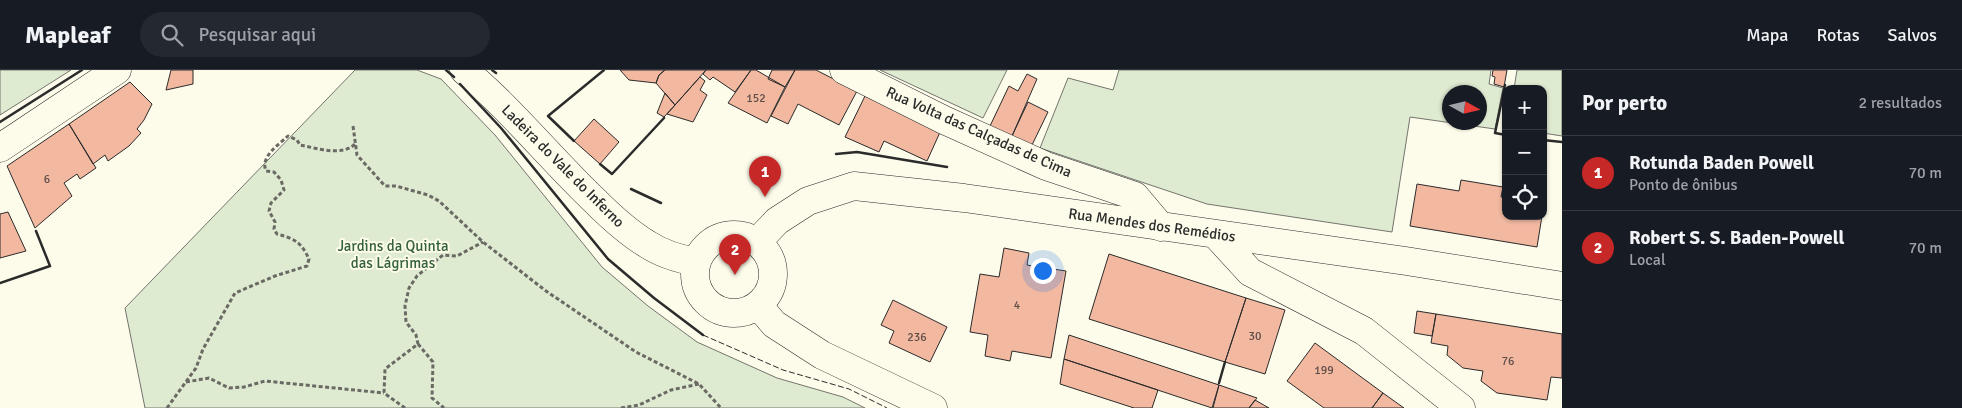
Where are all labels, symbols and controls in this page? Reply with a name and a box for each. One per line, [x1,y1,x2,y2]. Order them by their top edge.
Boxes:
search box [140,12,490,57]
text: Mapleaf [25,20,110,50]
icon: search [158,21,186,49]
text: Pesquisar aqui [198,23,316,47]
text: Mapa [1746,24,1789,46]
text: Rotas [1817,24,1860,46]
text: Salvos [1888,24,1937,46]
street label: Rua Volta das Calçadas de Cima [883,83,1075,181]
north arrow [1442,85,1487,130]
map controls [1502,85,1547,220]
button: + [1502,85,1547,130]
text: Por perto [1582,90,1667,116]
house number: 152 [746,91,766,106]
text: 2 resultados [1859,93,1942,113]
street label: Ladeira do Vale do Inferno [498,101,628,231]
button: − [1502,130,1547,175]
text: Rotunda Baden Powell [1629,151,1814,175]
pin: 1 [749,156,781,197]
text: 1 [1594,163,1602,183]
text: 70 m [1908,163,1942,183]
house number: 6 [44,172,50,187]
button: locate [1502,175,1547,220]
text: Ponto de ônibus [1629,175,1738,195]
street label: Rua Mendes dos Remédios [1067,204,1237,246]
text: Robert S. S. Baden-Powell [1629,226,1844,250]
pin: 2 [719,234,751,275]
park label: Jardins da Quinta das Lágrimas [337,237,449,272]
text: 2 [1594,238,1602,258]
text: 70 m [1908,238,1942,258]
text: Local [1629,250,1666,270]
your location [1030,258,1056,284]
house number: 4 [1014,298,1021,313]
house number: 30 [1249,329,1261,344]
house number: 236 [907,330,927,345]
house number: 76 [1502,354,1514,369]
house number: 199 [1314,363,1334,378]

